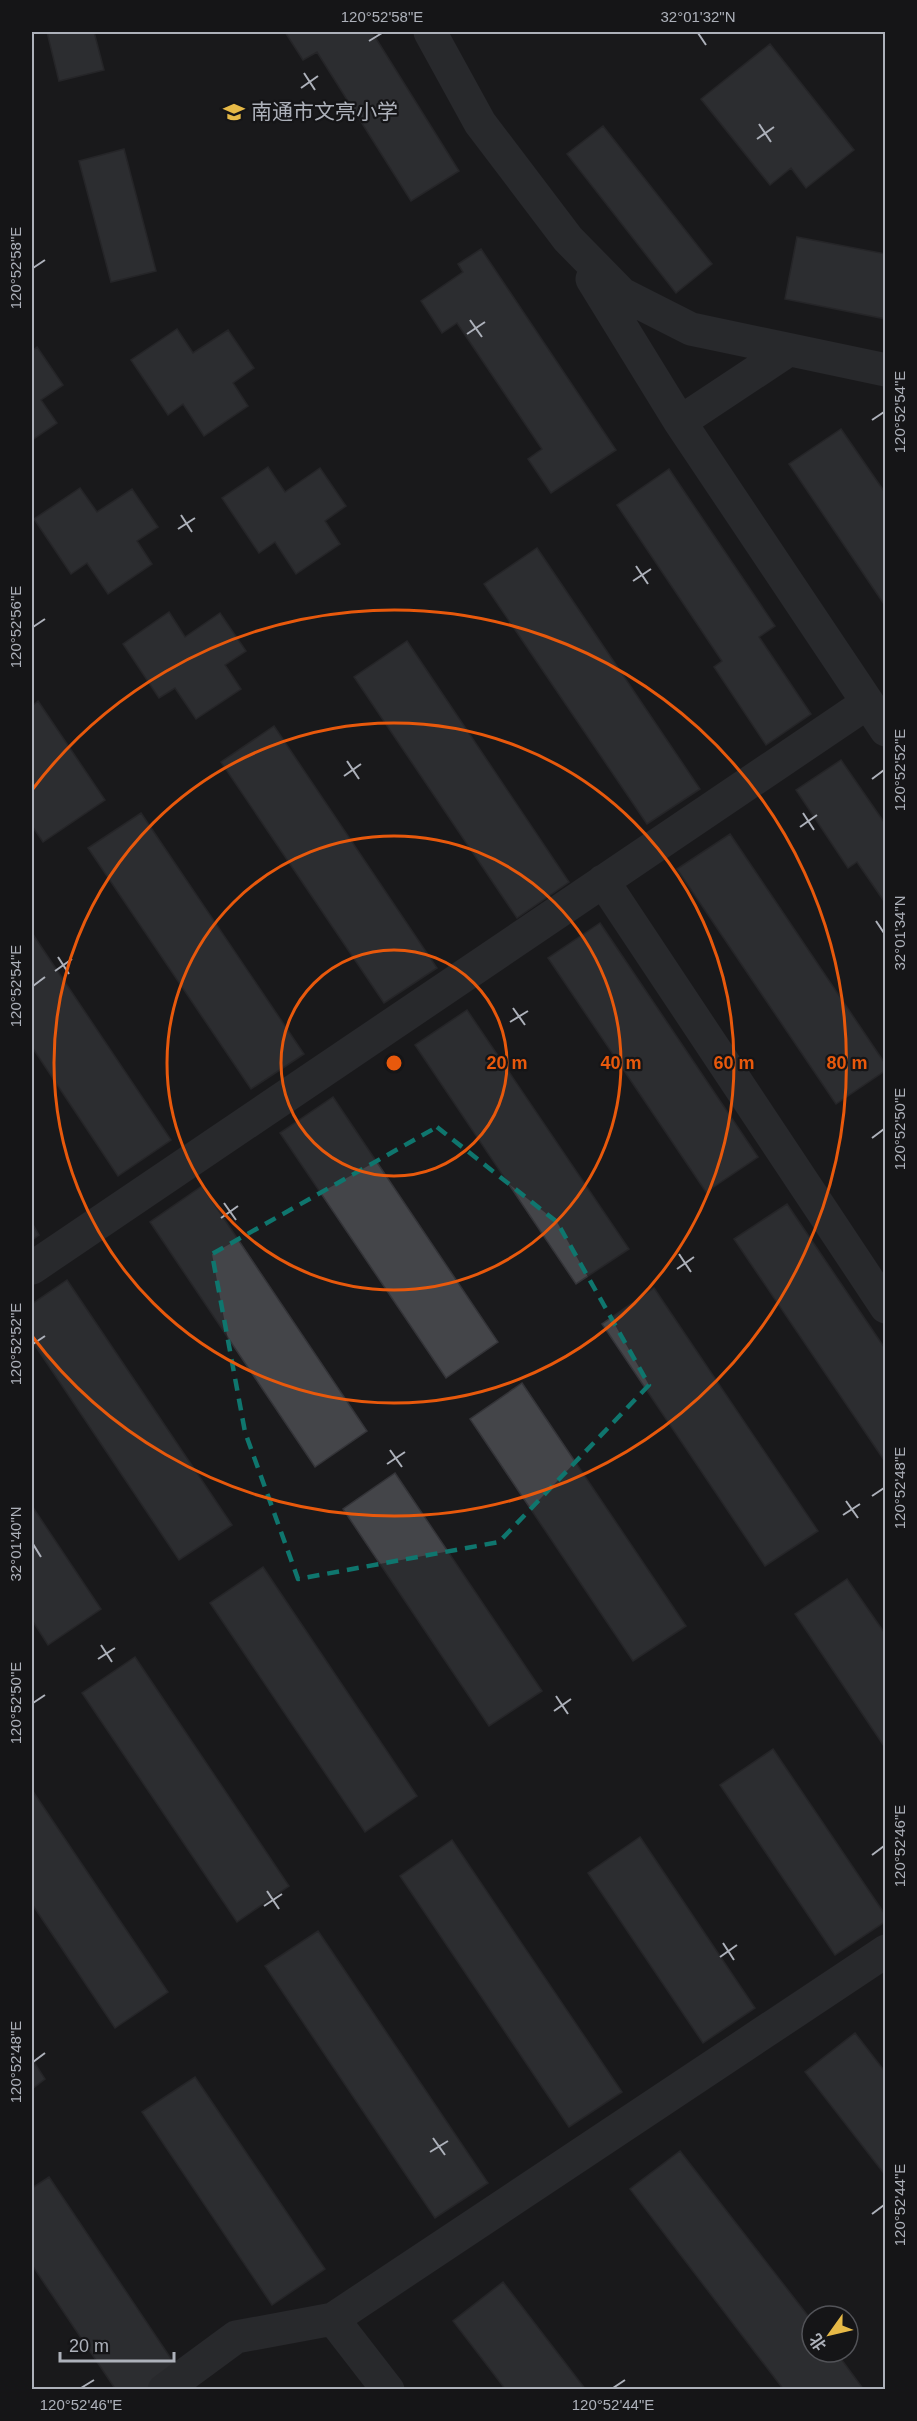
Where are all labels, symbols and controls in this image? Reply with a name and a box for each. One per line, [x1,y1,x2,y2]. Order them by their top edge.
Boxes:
text: 120°52'58"E [341,8,423,25]
text: 32°01'32"N [660,8,736,25]
school or university icon: 南通市文亮小学 [222,100,246,124]
place label: 南通市文亮小学 [251,100,398,123]
text: 120°52'58"E [7,227,24,309]
text: 120°52'54"E [891,371,908,453]
text: 120°52'56"E [7,586,24,668]
text: 120°52'52"E [891,729,908,811]
text: 32°01'34"N [891,895,908,971]
text: 120°52'54"E [7,945,24,1027]
centre of rings [384,1053,404,1073]
text: 20 m [486,1053,528,1073]
text: 40 m [600,1053,642,1073]
text: 60 m [713,1053,755,1073]
text: 80 m [826,1053,868,1073]
text: 120°52'50"E [891,1088,908,1170]
text: 120°52'52"E [7,1303,24,1385]
text: 120°52'48"E [891,1447,908,1529]
text: 32°01'40"N [7,1506,24,1582]
text: 120°52'50"E [7,1662,24,1744]
text: 120°52'46"E [891,1805,908,1887]
text: 120°52'48"E [7,2021,24,2103]
text: 120°52'44"E [891,2164,908,2246]
north arrow [800,2304,860,2364]
scale bar [60,2325,174,2363]
text: 北 [806,2331,830,2354]
text: 20 m [69,2336,109,2356]
text: 120°52'46"E [40,2396,122,2413]
text: 120°52'44"E [572,2396,654,2413]

